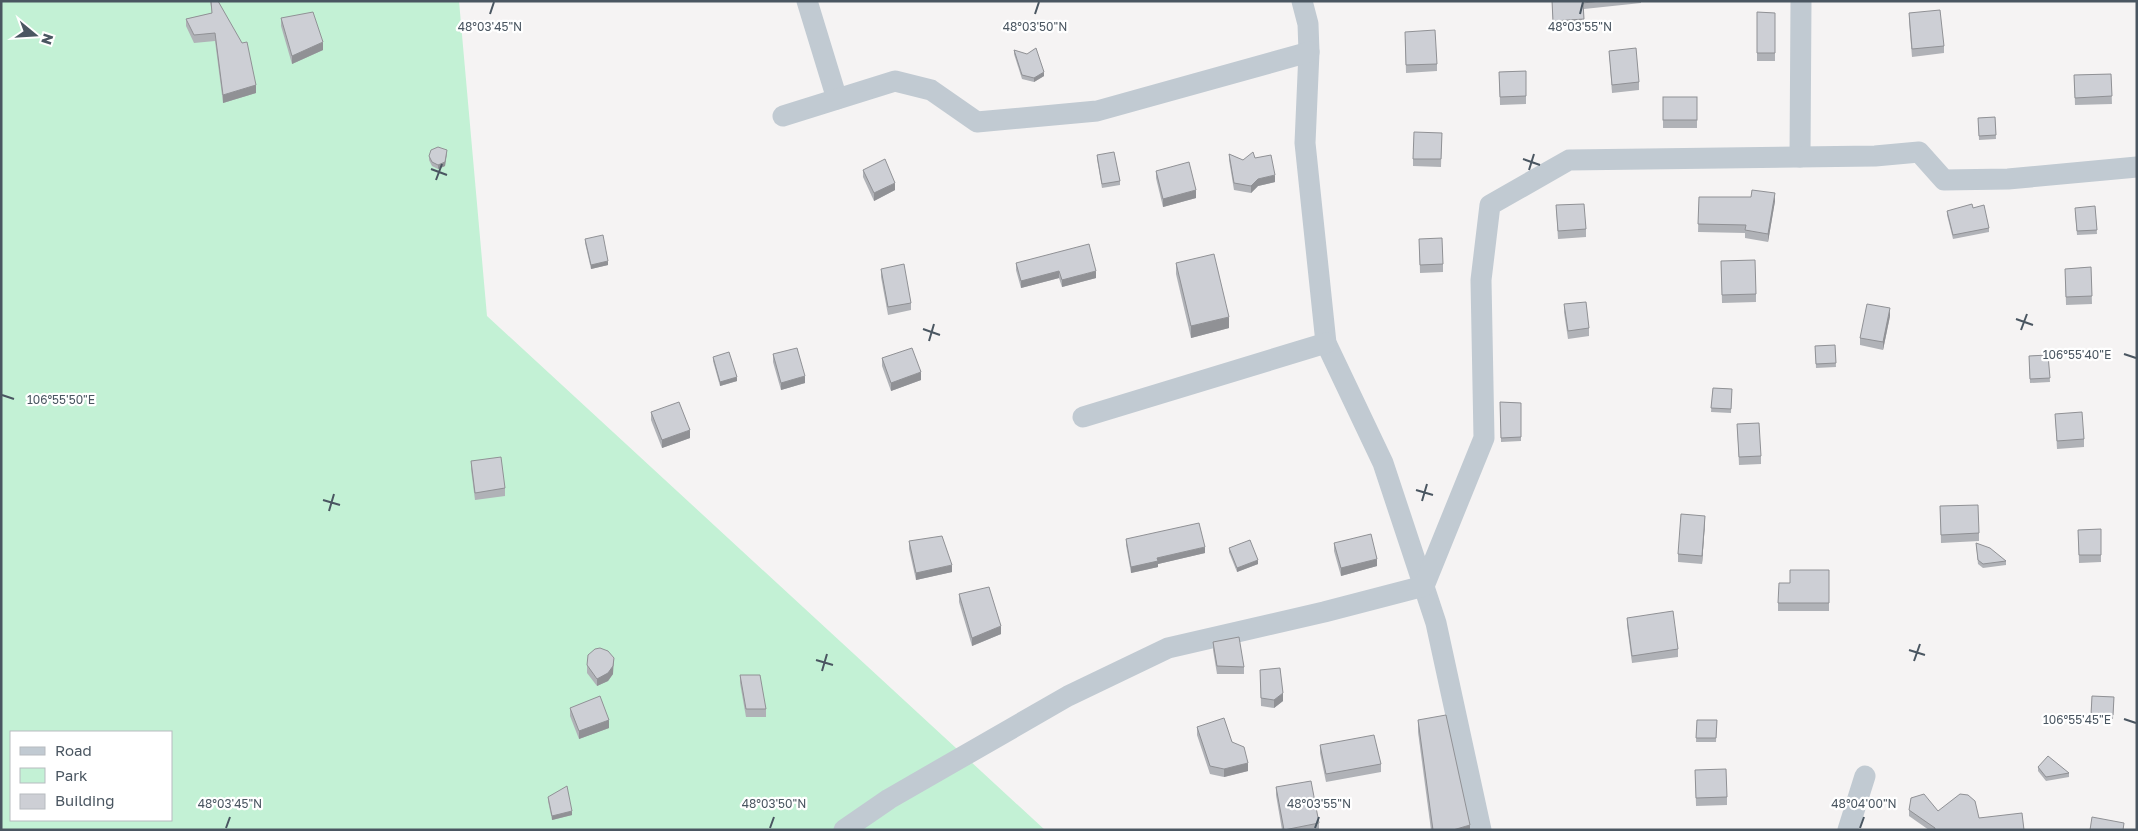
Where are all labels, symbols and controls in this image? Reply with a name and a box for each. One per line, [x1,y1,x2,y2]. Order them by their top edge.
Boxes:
north arrow [10,10,60,60]
text: 48°03'45"N [458,19,522,34]
text: 48°03'50"N [1003,19,1067,34]
text: 48°03'55"N [1548,19,1612,34]
text: N [38,31,58,47]
text: 106°55'40"E [2043,347,2111,362]
text: 106°55'50"E [27,392,95,407]
text: 106°55'45"E [2043,712,2111,727]
legend [10,731,172,821]
text: Road [55,741,92,759]
text: Park [55,766,88,784]
text: Building [55,791,115,809]
text: 48°03'45"N [198,796,262,811]
text: 48°03'50"N [742,796,806,811]
text: 48°03'55"N [1287,796,1351,811]
text: 48°04'00"N [1831,796,1897,811]

